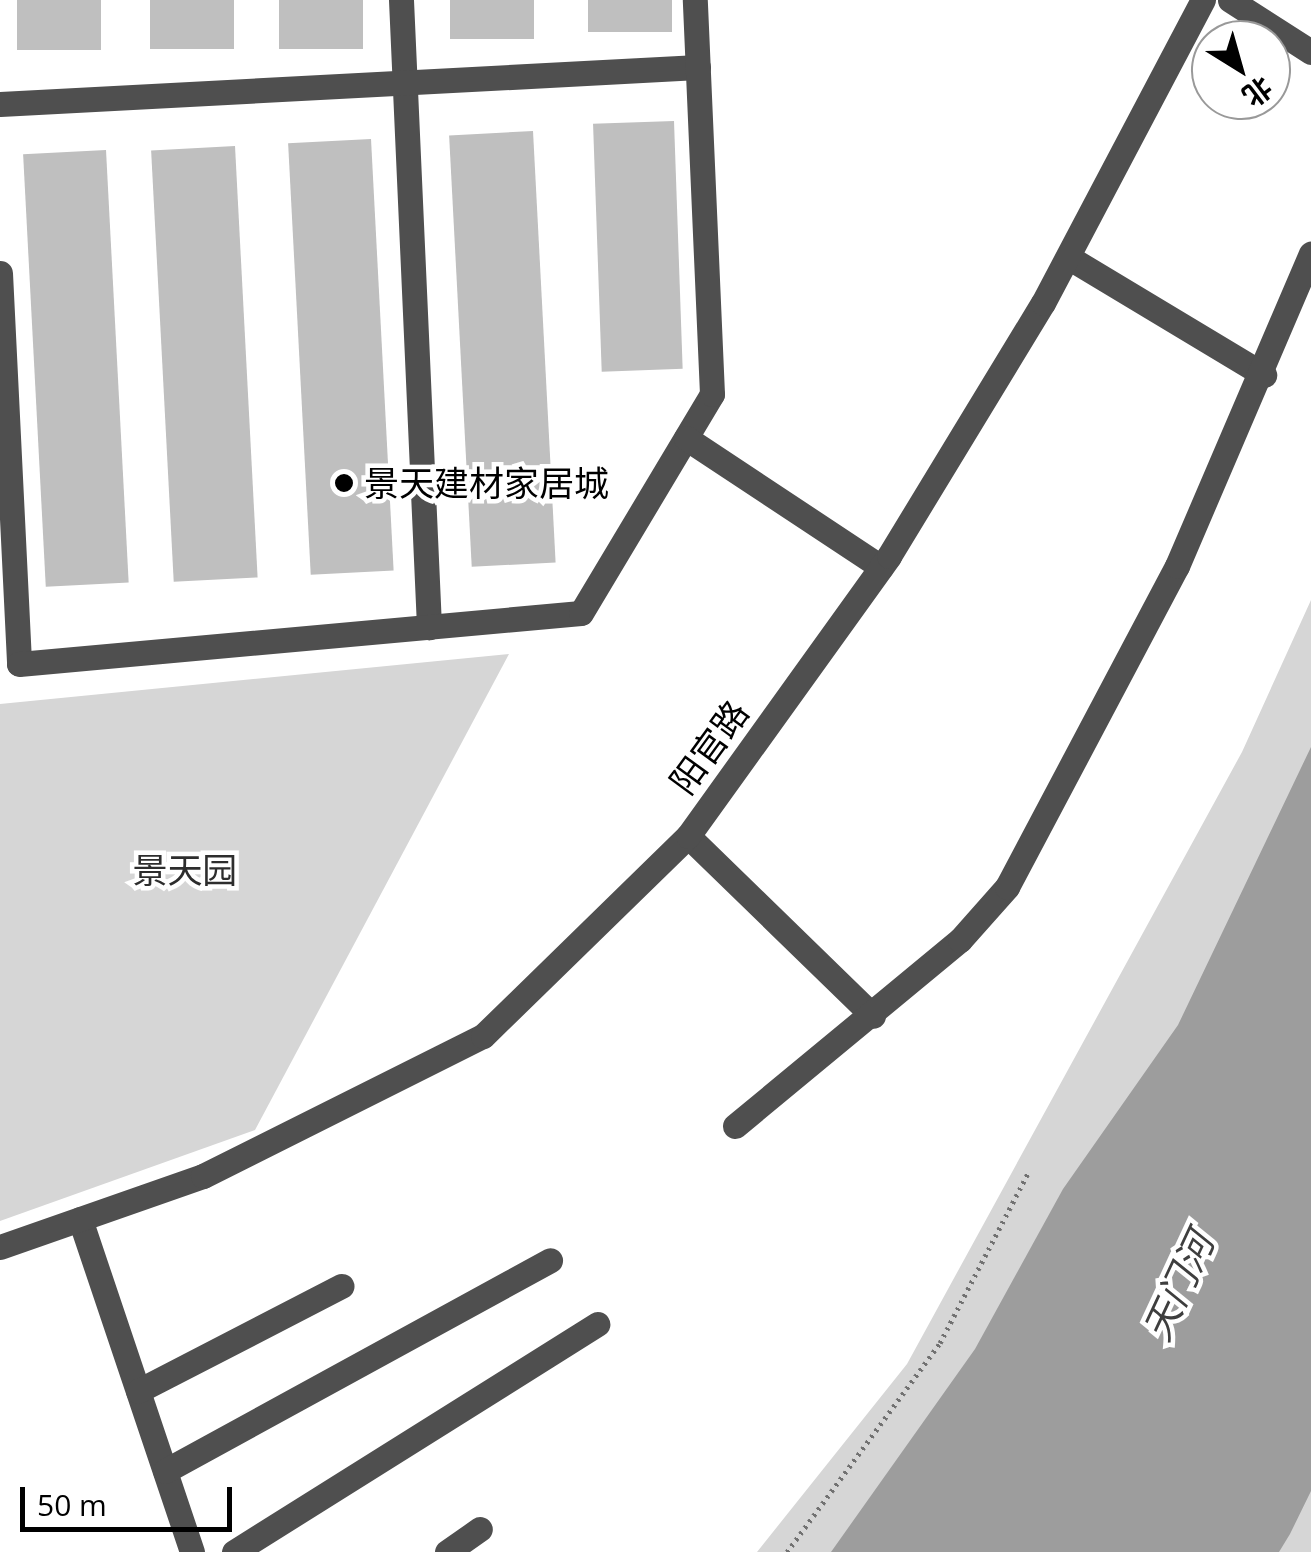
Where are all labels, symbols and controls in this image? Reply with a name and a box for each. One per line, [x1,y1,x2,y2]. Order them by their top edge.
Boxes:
north arrow [1191,20,1291,120]
text: 北 [1235,69,1280,116]
place label: 景天建材家居城 [364,462,609,504]
marker: 景天建材家居城 [333,472,355,494]
street label: 阳官路 [661,692,757,802]
park label: 景天园 [133,849,237,891]
water label: 天门河 [1133,1225,1223,1347]
scale bar [25,1467,238,1529]
text: 50 m [37,1484,107,1525]

